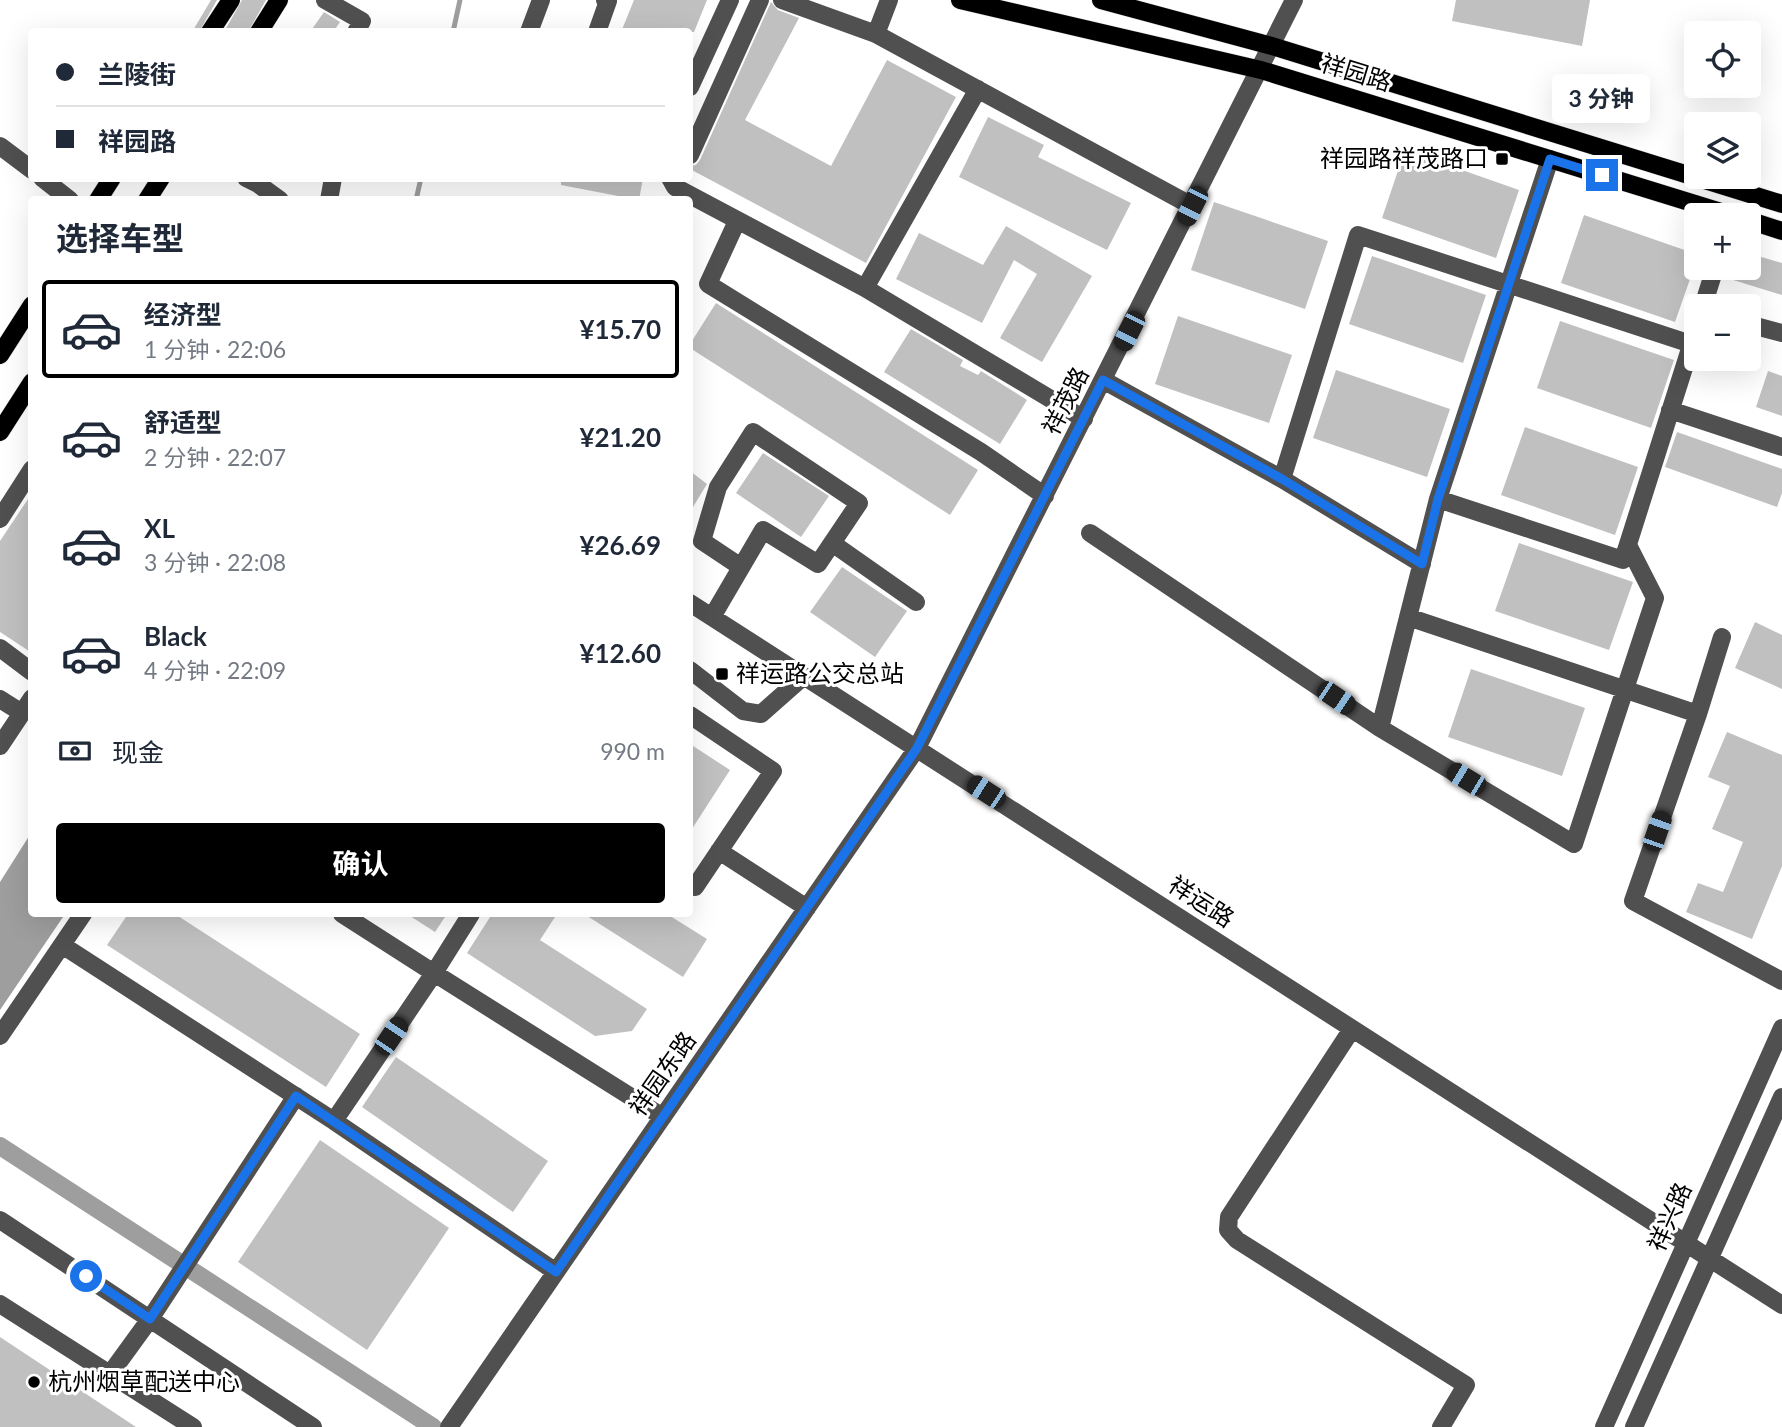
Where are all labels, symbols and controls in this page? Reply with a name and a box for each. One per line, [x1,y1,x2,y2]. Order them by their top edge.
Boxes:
map controls [1684,21,1761,371]
button: locate [1684,21,1761,98]
street label: 祥园路 [1318,47,1395,96]
text: 兰陵街 [98,58,176,90]
callout: 3 分钟 [1553,74,1651,122]
text: 3 分钟 [1569,84,1633,112]
button: layers [1684,112,1761,189]
text: 祥园路 [98,125,176,157]
place label: 祥园路祥茂路口 [1320,143,1488,172]
marker: 祥园路祥茂路口 [1494,151,1510,167]
route end [1586,159,1618,191]
car [1174,183,1211,229]
button: + [1684,203,1761,280]
text: 选择车型 [56,218,184,257]
button: − [1684,294,1761,371]
icon: car [60,298,123,361]
text: 经济型 [144,298,222,330]
car [1111,308,1148,354]
text: ¥15.70 [579,313,661,345]
text: 1 分钟 · 22:06 [144,335,286,363]
street label: 祥茂路 [1035,362,1094,439]
icon: car [60,406,123,469]
text: 舒适型 [144,406,222,438]
text: ¥21.20 [579,421,661,453]
text: 2 分钟 · 22:07 [144,443,286,471]
text: XL [144,512,175,544]
icon: car [60,514,123,577]
text: ¥26.69 [579,529,661,561]
text: 3 分钟 · 22:08 [144,548,286,576]
text: Black [144,620,207,652]
icon: car [60,622,123,685]
text: ¥12.60 [579,637,661,669]
text: 4 分钟 · 22:09 [144,656,286,684]
place label: 祥运路公交总站 [736,658,904,687]
marker: 祥运路公交总站 [714,666,730,682]
car [1313,678,1360,718]
icon: cash [56,732,94,770]
text: 现金 [112,736,164,768]
text: 990 m [600,737,665,765]
car [1443,759,1490,799]
car [963,772,1010,812]
car [1641,808,1674,854]
button: 确认 [56,823,665,903]
street label: 祥运路 [1164,869,1240,933]
car [371,1013,412,1059]
street label: 祥园东路 [622,1026,701,1121]
street label: 祥兴路 [1641,1178,1697,1255]
route start [70,1260,102,1292]
place label: 杭州烟草配送中心 [48,1366,240,1395]
marker: 杭州烟草配送中心 [26,1374,42,1390]

